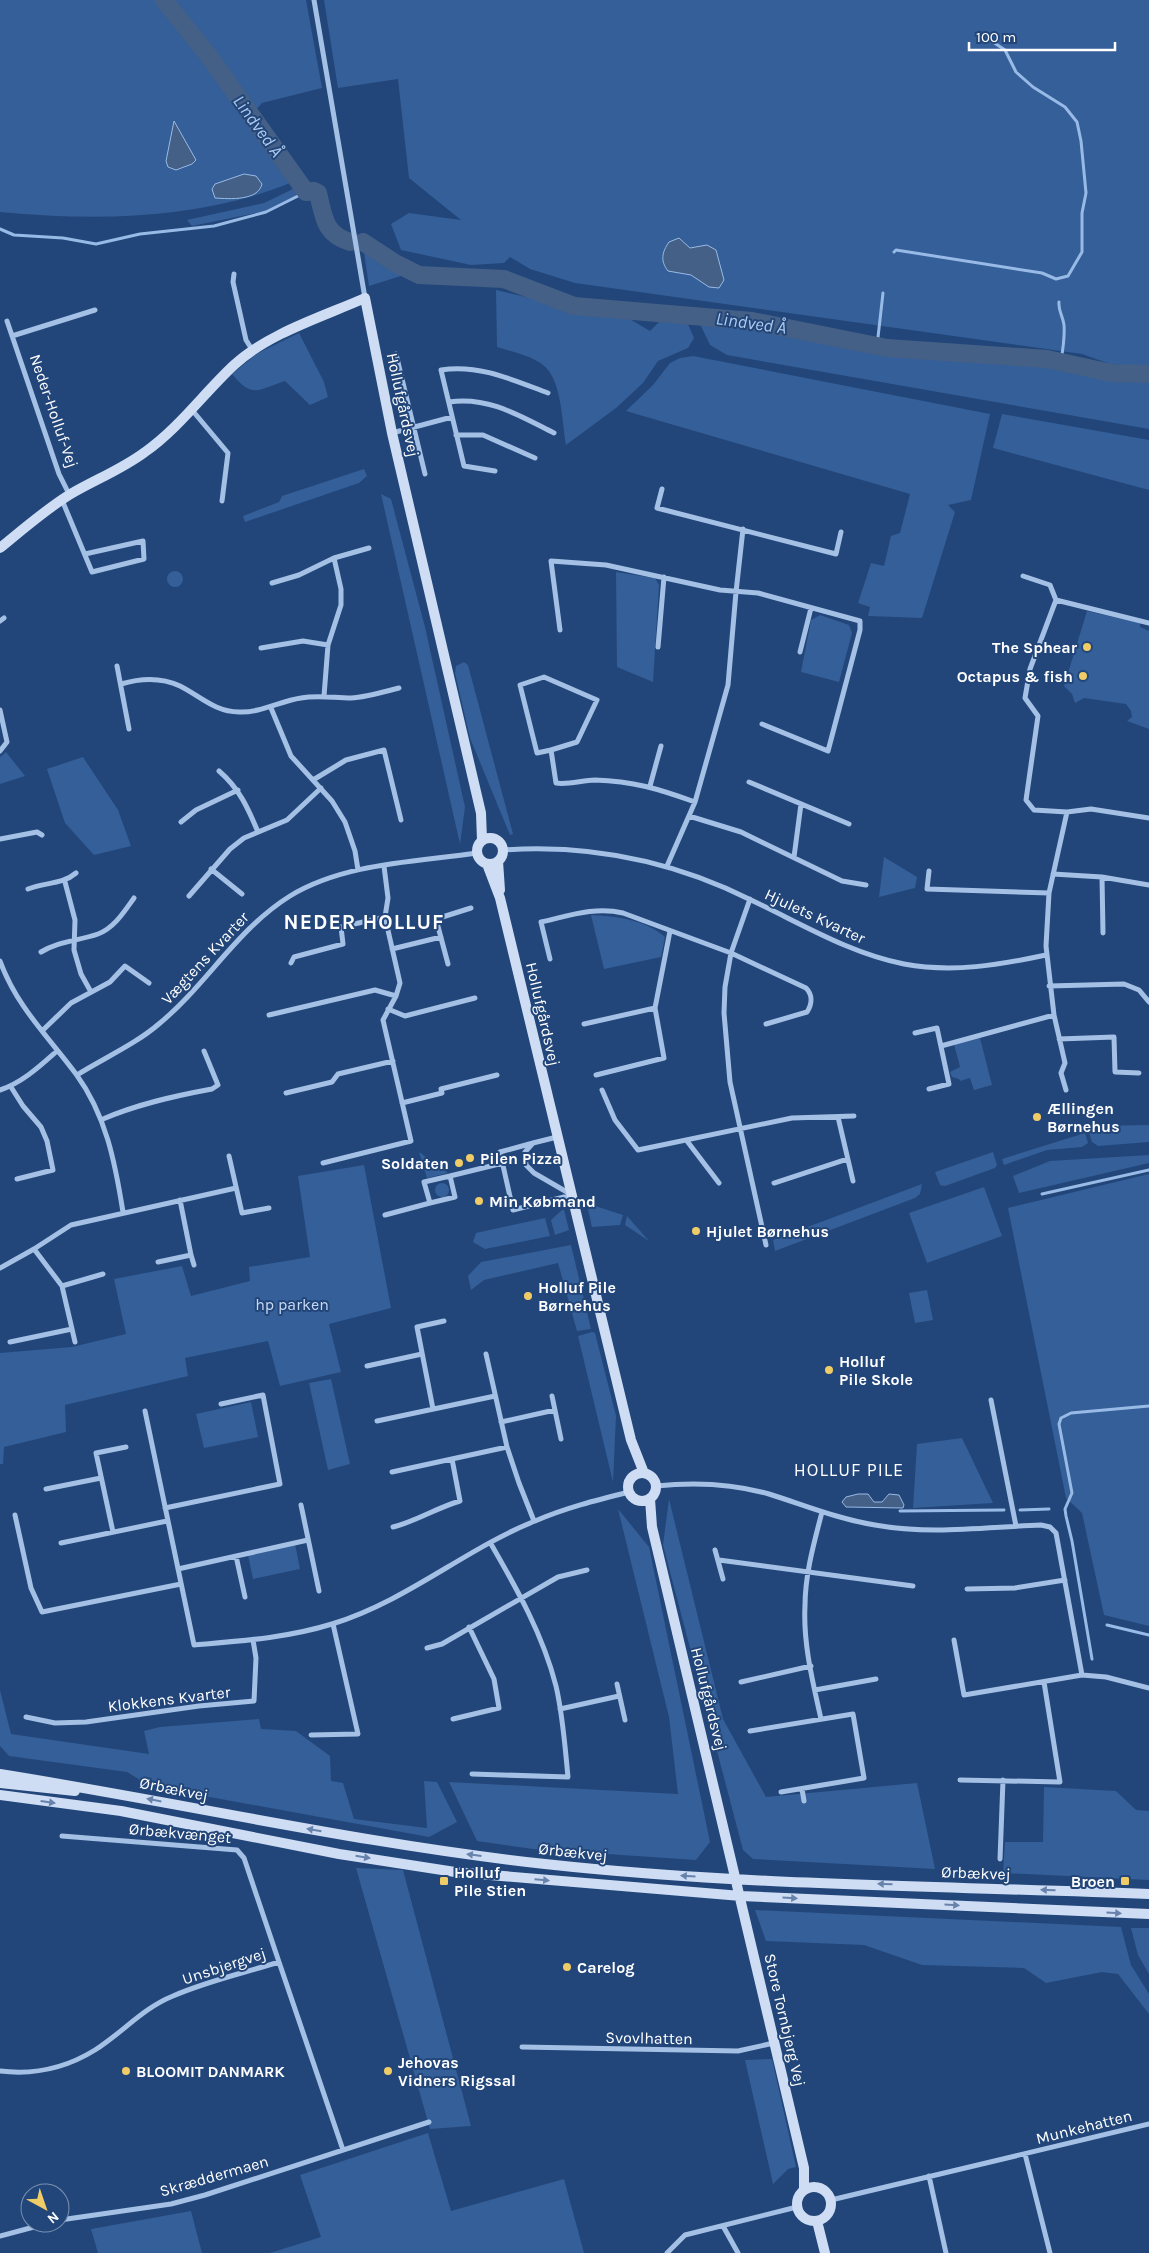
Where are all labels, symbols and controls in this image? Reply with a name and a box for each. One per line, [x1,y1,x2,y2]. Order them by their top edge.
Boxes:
scale bar [969,20,1115,52]
text: 100 m [976,28,1016,46]
water label: Lindved Å [228,91,288,161]
water label: Lindved Å [714,307,788,339]
street label: Hollufgårdsvej [383,351,423,459]
street label: Neder-Holluf-Vej [26,352,82,470]
place label: The Sphear [992,638,1078,657]
marker: The Sphear [1081,641,1093,653]
place label: Octapus & fish [957,667,1073,686]
marker: Octapus & fish [1077,670,1089,682]
street label: Hjulets Kvarter [762,884,868,948]
street label: Vægtens Kvarter [157,908,253,1008]
district label: NEDER HOLLUF [284,910,444,934]
street label: Hollufgårdsvej [522,960,564,1068]
place label: Ællingen Børnehus [1047,1099,1120,1136]
marker: Ællingen Børnehus [1031,1111,1043,1123]
place label: Pilen Pizza [480,1149,562,1168]
marker: Pilen Pizza [464,1152,476,1164]
place label: Soldaten [381,1154,449,1173]
marker: Soldaten [453,1157,465,1169]
place label: Min Købmand [489,1192,596,1211]
marker: Min Købmand [473,1195,485,1207]
place label: Hjulet Børnehus [706,1222,829,1241]
marker: Hjulet Børnehus [690,1225,702,1237]
place label: Holluf Pile Børnehus [538,1278,616,1315]
marker: Holluf Pile Børnehus [522,1290,534,1302]
park label: hp parken [255,1295,329,1314]
place label: Holluf Pile Skole [839,1352,913,1389]
marker: Holluf Pile Skole [823,1364,835,1376]
district label: HOLLUF PILE [794,1459,904,1481]
street label: Hollufgårdsvej [687,1645,731,1753]
street label: Klokkens Kvarter [107,1682,232,1716]
street label: Ørbækvej [138,1773,210,1805]
one-way arrow [146,1796,162,1804]
one-way arrow [41,1798,57,1806]
street label: Ørbækvænget [128,1819,232,1847]
one-way arrow [305,1825,321,1833]
street label: Ørbækvej [537,1839,609,1865]
one-way arrow [466,1851,482,1859]
one-way arrow [356,1854,372,1862]
street label: Ørbækvej [941,1862,1011,1884]
place label: Holluf Pile Stien [454,1863,526,1900]
one-way arrow [680,1871,696,1879]
place label: Broen [1071,1872,1115,1891]
marker: Holluf Pile Stien [438,1875,450,1887]
marker: Broen [1119,1875,1131,1887]
one-way arrow [534,1876,550,1884]
one-way arrow [877,1880,893,1888]
one-way arrow [1040,1886,1056,1894]
one-way arrow [782,1894,798,1902]
one-way arrow [944,1902,960,1910]
one-way arrow [1107,1909,1123,1917]
street label: Unsbjergvej [180,1944,268,1988]
street label: Store Tornbjerg Vej [760,1952,810,2088]
place label: Carelog [577,1958,635,1977]
marker: Carelog [561,1961,573,1973]
street label: Svovlhatten [605,2028,693,2048]
place label: Jehovas Vidners Rigssal [398,2053,516,2090]
place label: BLOOMIT DANMARK [136,2062,285,2081]
marker: BLOOMIT DANMARK [120,2065,132,2077]
marker: Jehovas Vidners Rigssal [382,2065,394,2077]
street label: Munkehatten [1034,2106,1134,2148]
street label: Skræddermaen [157,2151,271,2201]
north arrow [20,2183,70,2233]
text: N [44,2208,62,2227]

